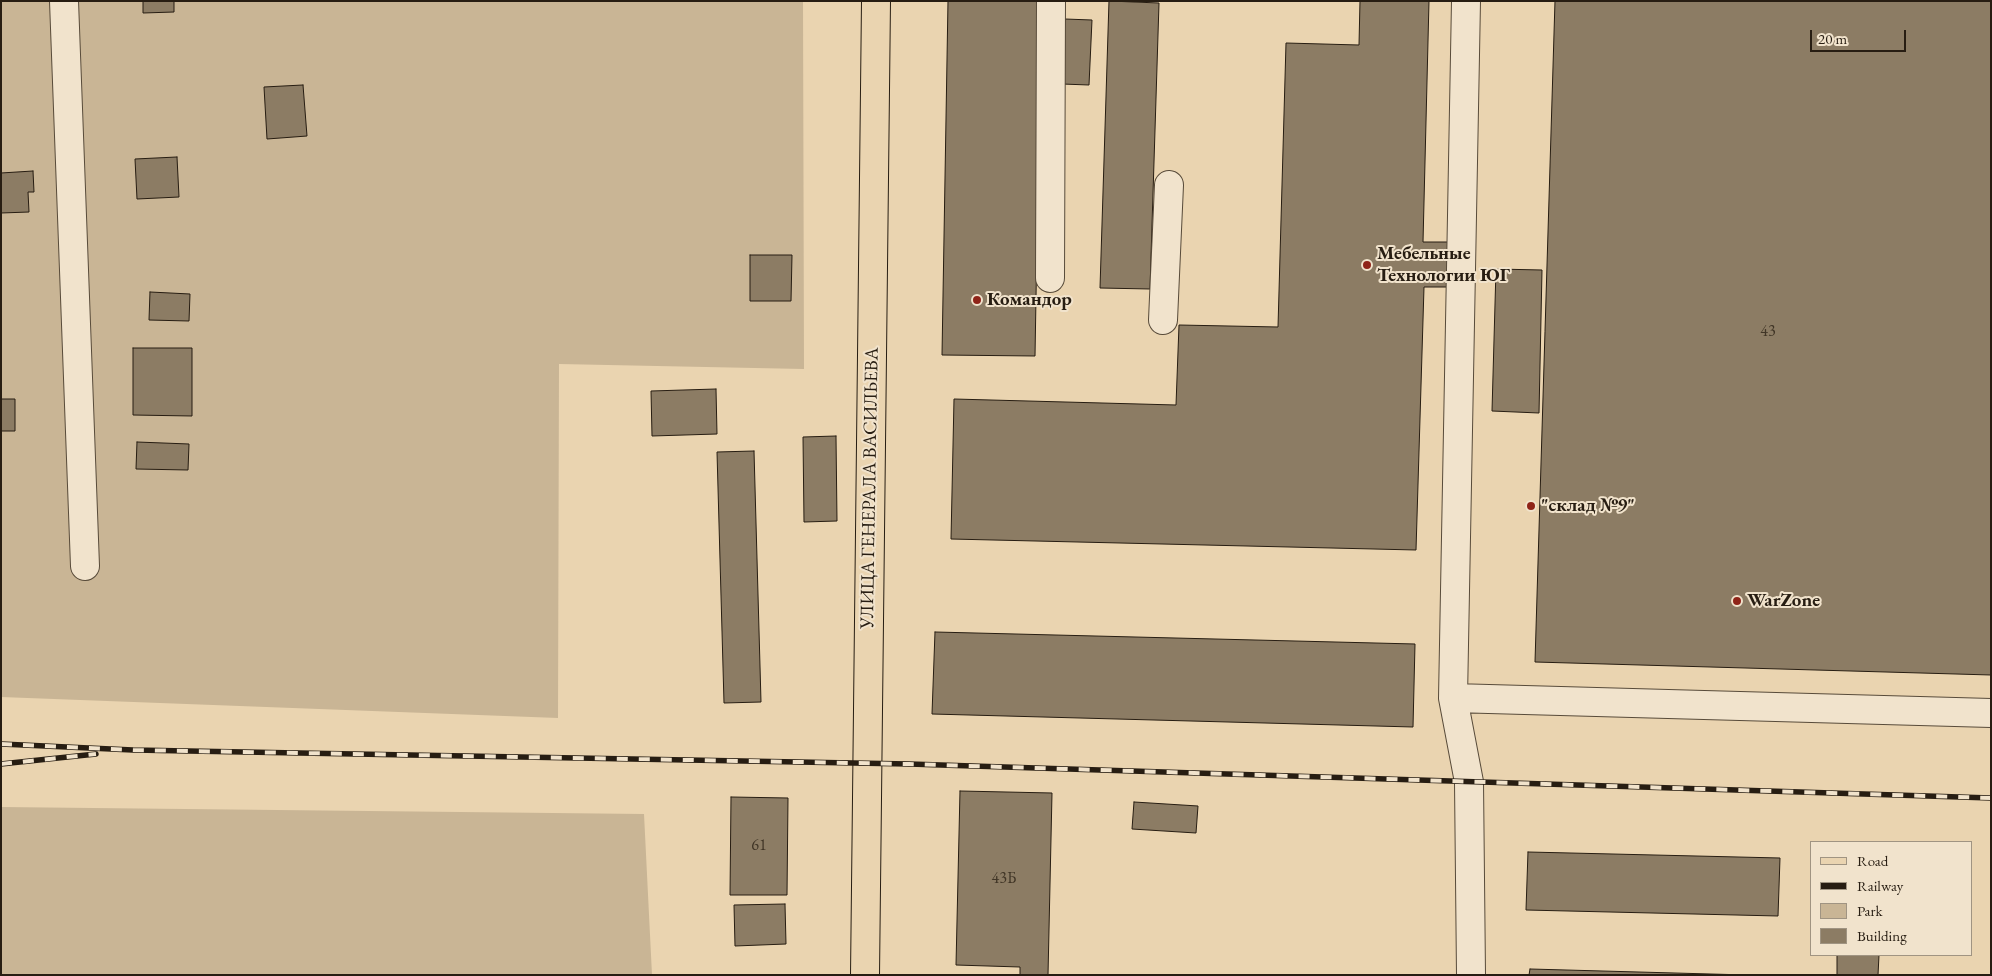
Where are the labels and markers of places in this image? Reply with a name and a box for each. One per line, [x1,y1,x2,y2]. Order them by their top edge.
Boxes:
place label: Мебельные Технологии ЮГ [1377,243,1510,287]
marker: Мебельные Технологии ЮГ [1361,259,1373,271]
place label: Командор [987,289,1072,311]
marker: Командор [971,294,983,306]
place label: "склад №9" [1541,495,1635,517]
marker: "склад №9" [1525,500,1537,512]
place label: WarZone [1747,590,1820,612]
marker: WarZone [1731,595,1743,607]

